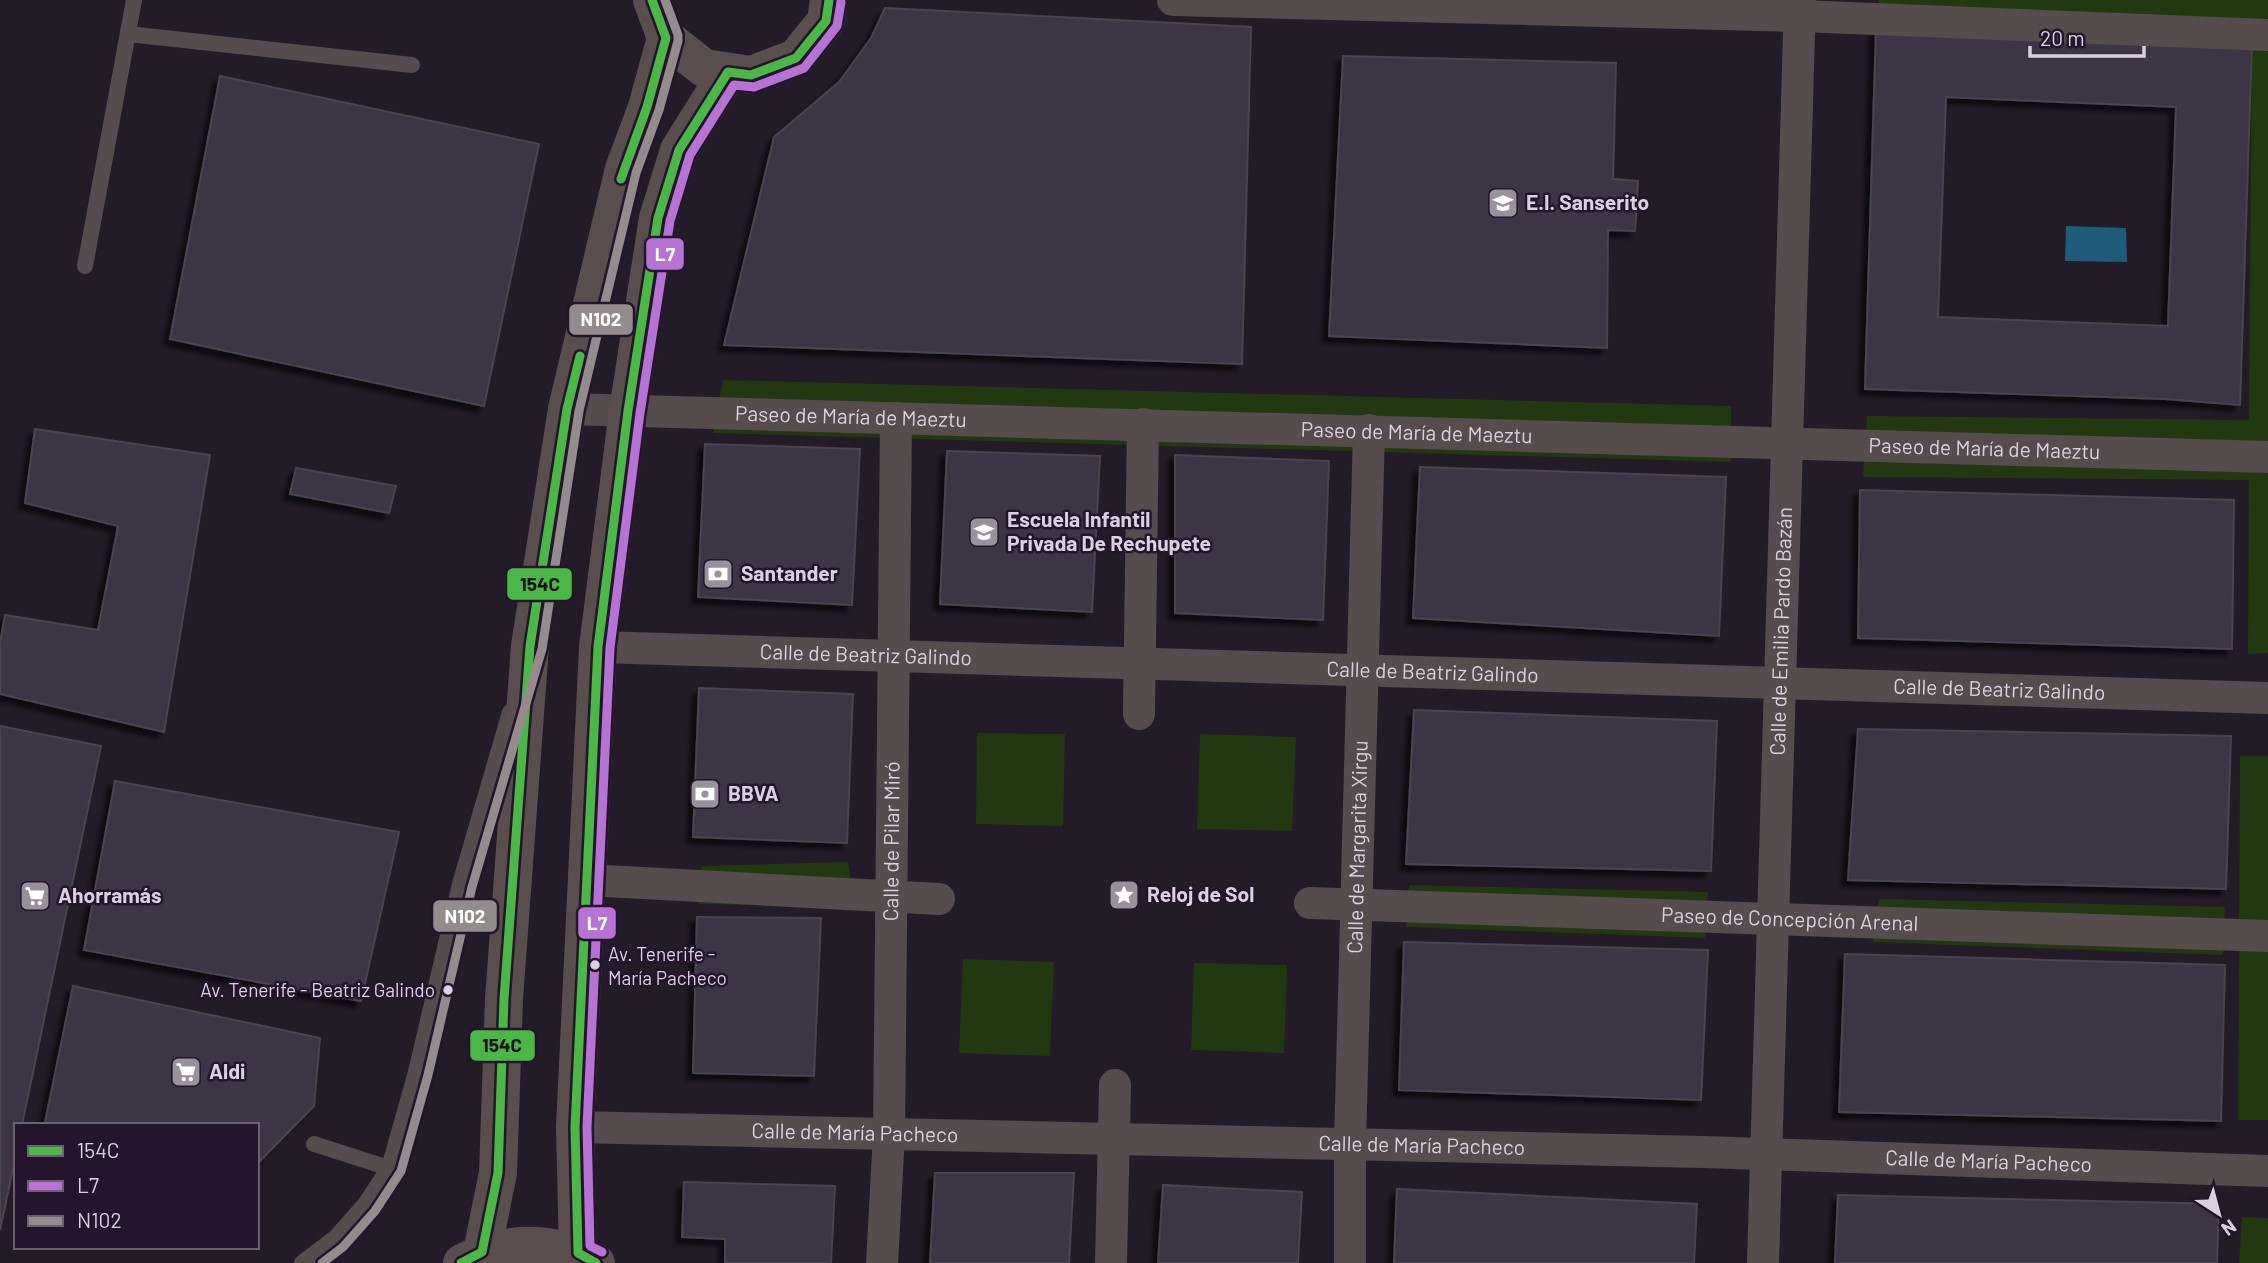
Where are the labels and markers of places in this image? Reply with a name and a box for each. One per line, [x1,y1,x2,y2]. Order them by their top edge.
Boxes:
school or university icon: E.I. Sanserito [1486,186,1520,220]
place label: E.I. Sanserito [1526,189,1649,214]
place label: Escuela Infantil Privada De Rechupete [1007,506,1211,555]
school or university icon: Escuela Infantil Privada De Rechupete [967,515,1001,549]
bank icon: Santander [701,557,735,591]
place label: Santander [741,560,838,585]
bank icon: BBVA [688,777,722,811]
place label: BBVA [728,780,779,805]
place icon: Reloj de Sol [1107,878,1141,912]
supermarket icon: Ahorramás [18,879,52,913]
place label: Reloj de Sol [1147,881,1254,906]
place label: Ahorramás [58,882,161,907]
place label: Av. Tenerife - María Pacheco [608,942,727,989]
marker: Av. Tenerife - María Pacheco [588,958,602,972]
place label: Av. Tenerife - Beatriz Galindo [200,978,435,1001]
marker: Av. Tenerife - Beatriz Galindo [441,983,455,997]
supermarket icon: Aldi [169,1055,203,1089]
place label: Aldi [209,1058,245,1083]

